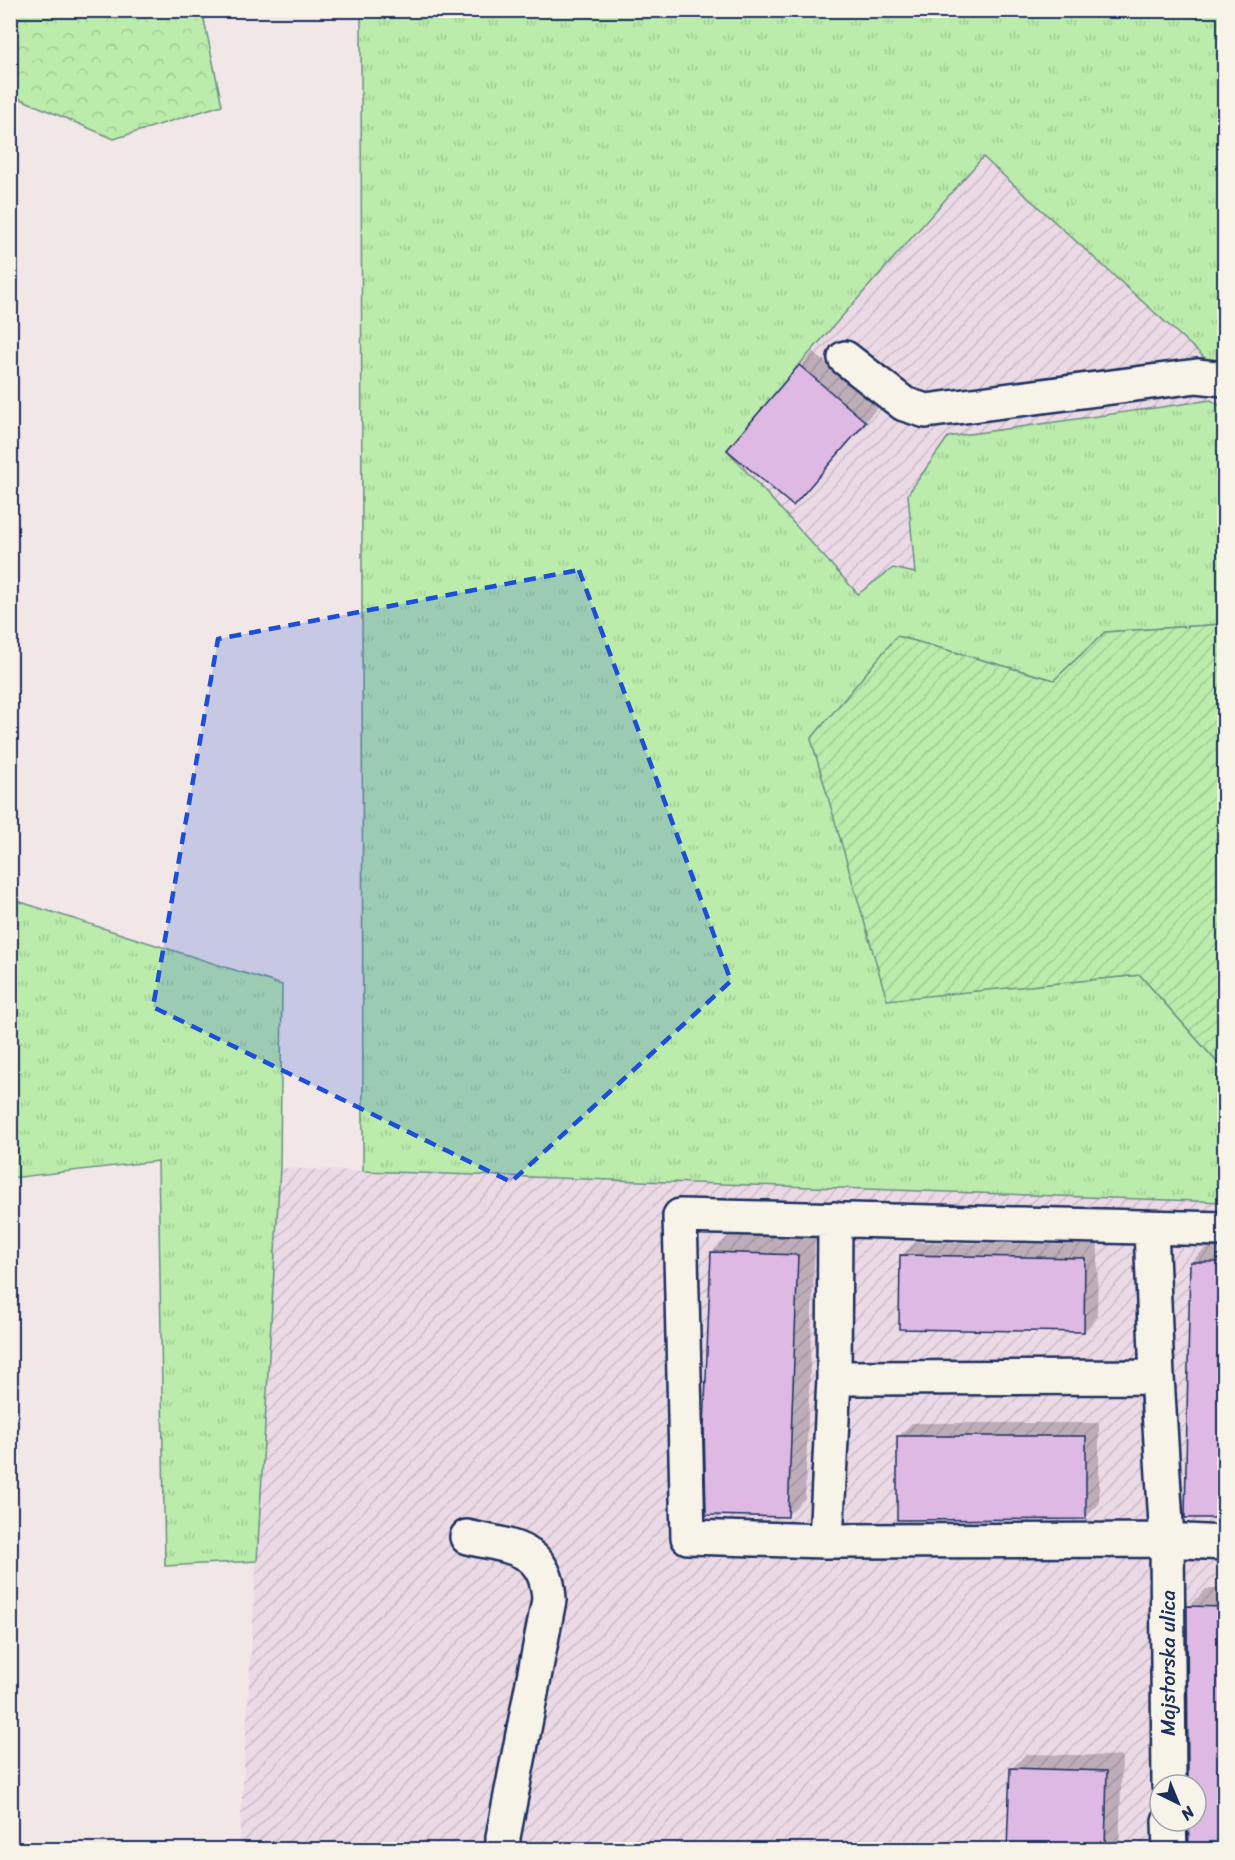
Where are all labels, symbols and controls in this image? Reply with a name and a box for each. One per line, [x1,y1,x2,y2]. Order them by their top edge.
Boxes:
street label: Majstorska ulica [1151,1590,1186,1736]
north arrow [1148,1773,1208,1833]
text: N [1173,1799,1203,1829]

